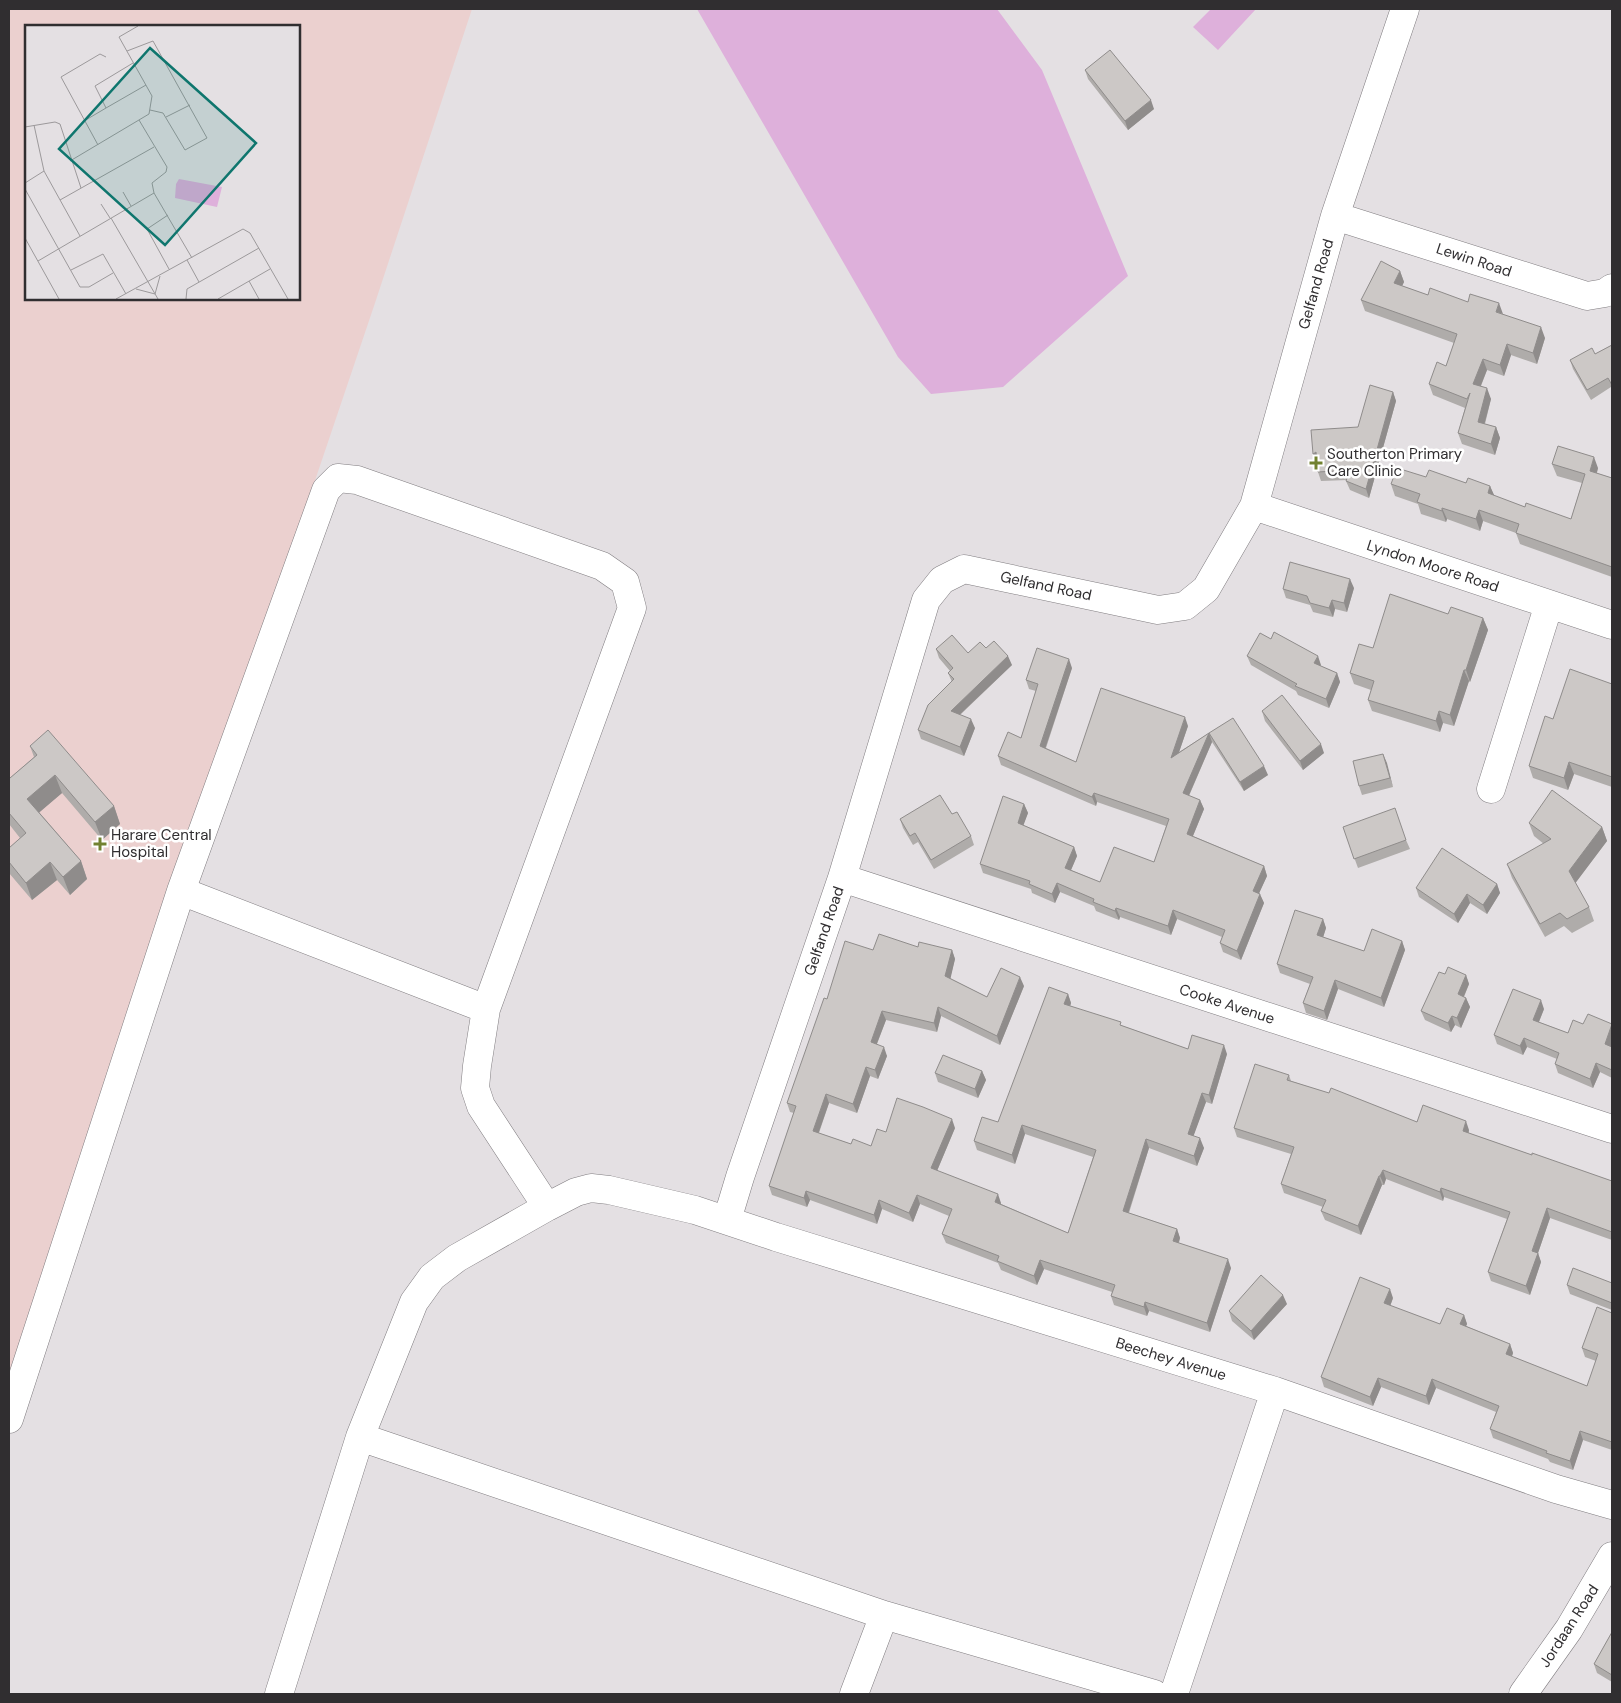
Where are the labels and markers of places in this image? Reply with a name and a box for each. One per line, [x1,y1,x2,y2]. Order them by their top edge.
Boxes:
place label: Southerton Primary Care Clinic [1327,444,1463,481]
marker: Southerton Primary Care Clinic [1309,456,1323,470]
place label: Harare Central Hospital [111,825,212,862]
marker: Harare Central Hospital [93,837,107,851]

